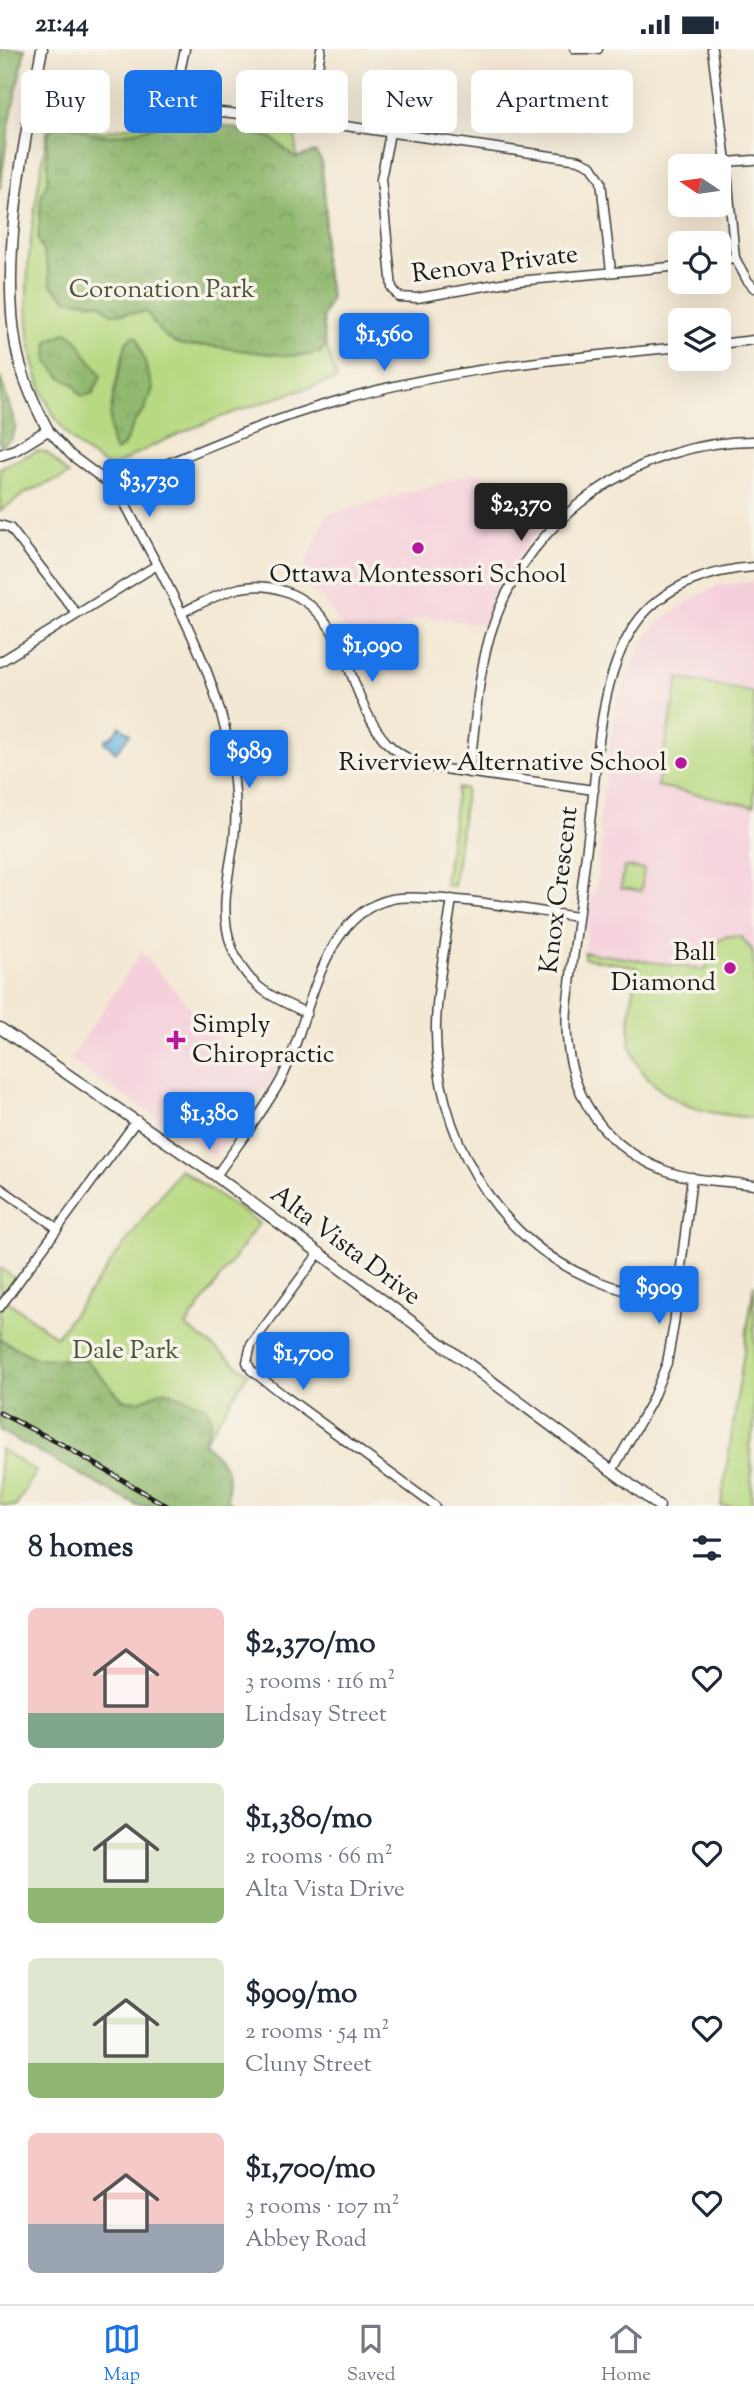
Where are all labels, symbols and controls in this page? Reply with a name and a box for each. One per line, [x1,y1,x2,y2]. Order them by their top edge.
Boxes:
text: 21:44 [35,6,89,43]
chip: Buy [21,70,110,133]
chip: Rent [124,70,222,133]
chip: Filters [236,70,348,133]
chip: New [362,70,457,133]
chip: Apartment [471,70,633,133]
north arrow [668,154,732,217]
map controls [668,154,731,371]
button: locate [668,231,731,294]
street label: Renova Private [410,236,580,294]
park label: Coronation Park [69,272,255,309]
button: layers [668,308,731,371]
pin: $1,560 [327,313,441,373]
text: $1,560 [355,319,413,352]
pin: $3,730 [92,459,206,519]
text: $3,730 [119,465,179,498]
pin: $2,370 [464,483,578,543]
text: $2,370 [490,489,552,522]
marker: Ottawa Montessori School [410,540,426,556]
place label: Ottawa Montessori School [269,557,567,594]
pin: $1,090 [315,625,429,684]
text: $1,090 [342,630,402,663]
pin: $989 [208,731,290,790]
text: $989 [226,736,272,769]
place label: Riverview Alternative School [339,745,667,782]
marker: Riverview Alternative School [673,755,689,771]
street label: Knox Crescent [531,804,589,976]
place label: Ball Diamond [611,935,716,1002]
marker: Ball Diamond [722,960,738,976]
place label: Simply Chiropractic [192,1007,335,1074]
marker: Simply Chiropractic [166,1030,186,1050]
pin: $1,380 [152,1093,266,1152]
text: $1,380 [180,1098,238,1131]
street label: Alta Vista Drive [262,1177,428,1315]
pin: $909 [618,1267,700,1326]
text: $909 [636,1272,682,1305]
park label: Dale Park [73,1333,179,1370]
pin: $1,700 [246,1333,360,1392]
text: $1,700 [272,1338,334,1371]
text: 8 homes [28,1527,133,1570]
icon: filters [688,1529,726,1567]
text: $2,370/mo [245,1623,376,1666]
icon: home [84,1636,168,1720]
icon: heart [688,1659,726,1697]
text: 3 rooms · 116 m² [245,1666,395,1699]
text: Lindsay Street [245,1699,387,1732]
text: $1,380/mo [245,1798,372,1841]
icon: home [84,1811,168,1895]
icon: heart [688,1834,726,1872]
text: 2 rooms · 66 m² [245,1841,393,1874]
text: Alta Vista Drive [245,1874,405,1907]
text: $909/mo [245,1973,357,2016]
icon: home [84,1986,168,2070]
icon: heart [688,2009,726,2047]
text: 2 rooms · 54 m² [245,2016,389,2049]
text: Cluny Street [245,2049,372,2082]
text: $1,700/mo [245,2148,376,2191]
icon: home [84,2161,168,2245]
icon: heart [688,2184,726,2222]
text: 3 rooms · 107 m² [245,2191,400,2224]
text: Abbey Road [245,2224,367,2257]
tab: Map [103,2320,141,2389]
tab: Saved [347,2320,395,2389]
tab: Home [601,2320,651,2389]

